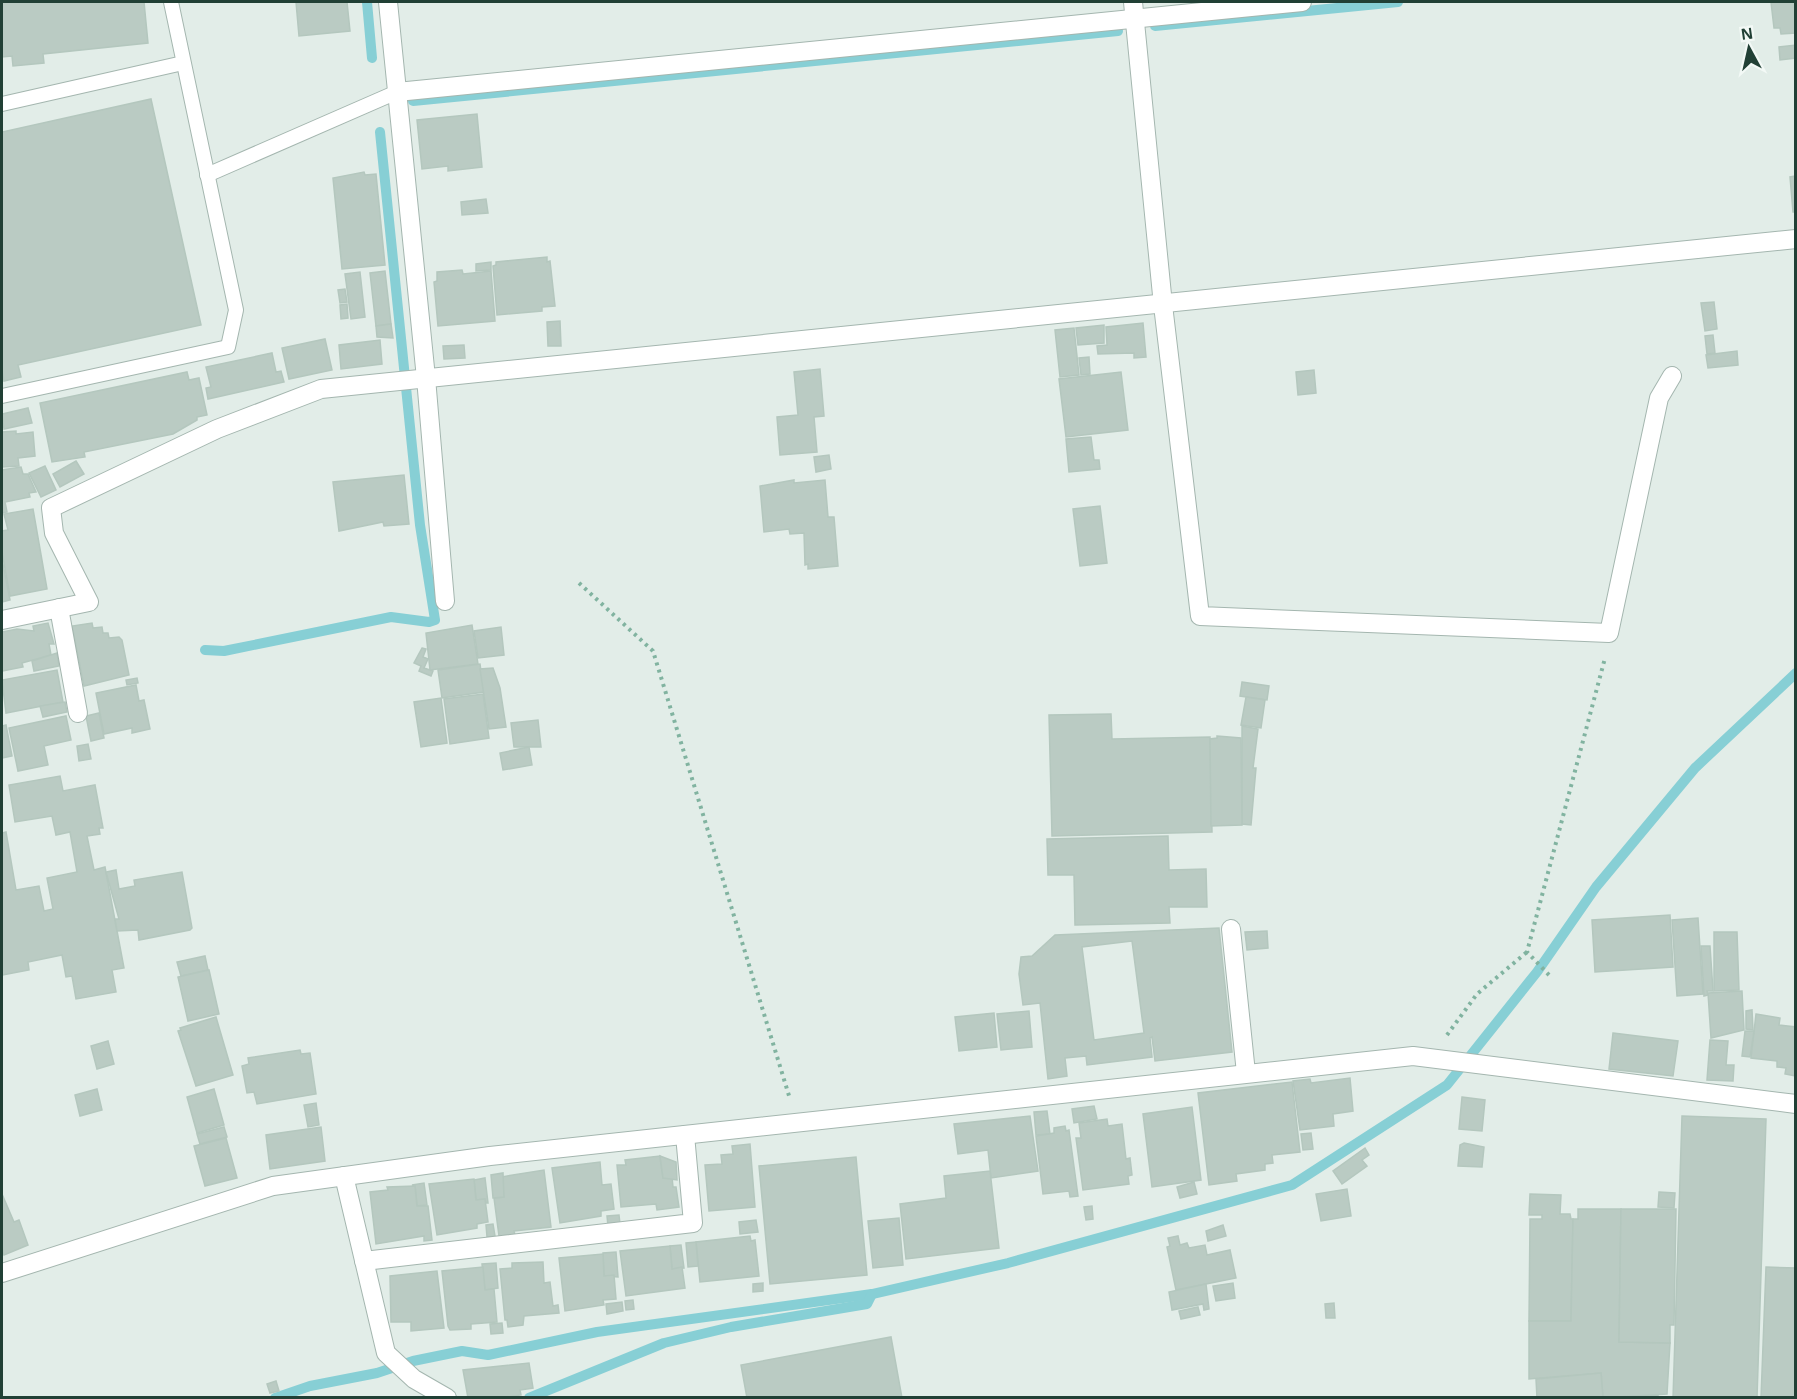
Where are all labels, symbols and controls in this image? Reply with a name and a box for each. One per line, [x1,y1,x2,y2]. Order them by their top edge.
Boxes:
north arrow [1719,18,1779,78]
text: N [1740,24,1754,43]

